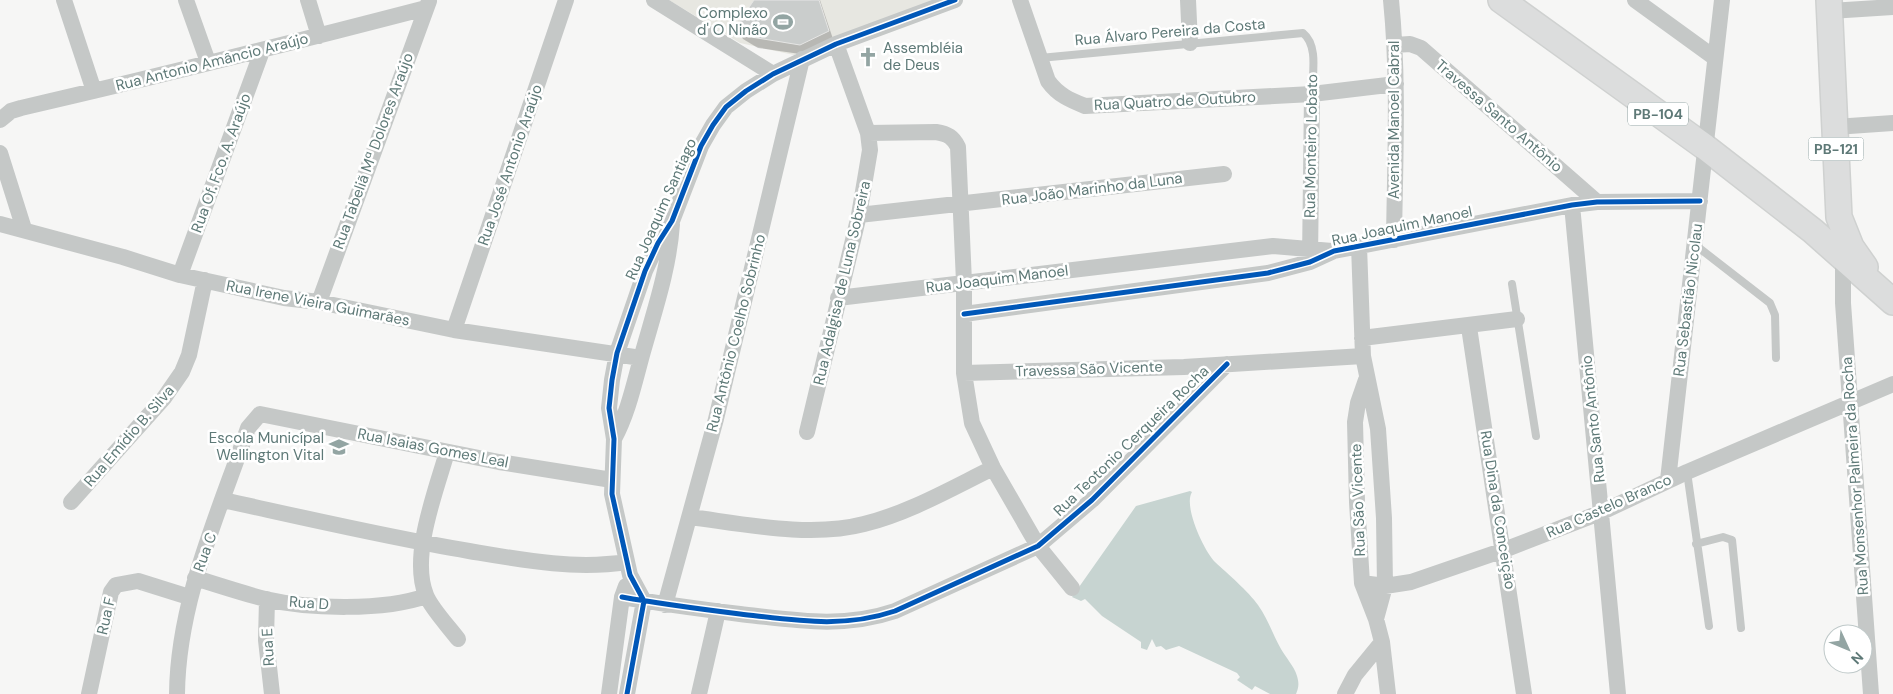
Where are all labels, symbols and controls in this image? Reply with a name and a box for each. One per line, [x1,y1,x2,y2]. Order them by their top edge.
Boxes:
place label: Complexo d' O Ninão [697,3,768,40]
sports icon: Complexo d' O Ninão [772,11,794,33]
street label: Rua Álvaro Pereira da Costa [1074,14,1266,50]
street label: Rua Antonio Amâncio Araújo [114,28,311,96]
place label: Assembléia de Deus [883,38,963,75]
street label: Avenida Manoel Cabral [1384,41,1404,199]
church icon: Assembléia de Deus [857,46,879,68]
street label: Rua Tabeliã Mª Dolores Araújo [328,50,418,252]
street label: Travessa Santo Antônio [1431,55,1567,177]
street label: Rua Monteiro Lobato [1300,74,1322,218]
street label: Rua José Antonio Araújo [473,82,547,248]
street label: Rua Quatro de Outubro [1094,87,1257,115]
street label: Rua Of. Fco. A. Araújo [187,91,256,235]
road number: PB-104 [1628,102,1688,126]
street label: Rua Joaquim Santiago [621,135,701,283]
road number: PB-121 [1808,138,1864,160]
street label: Rua João Marinho da Luna [1000,168,1184,210]
street label: Rua Adalgisa de Luna Sobreira [809,179,875,387]
street label: Rua Joaquim Manoel [1330,201,1474,251]
street label: Rua Sebastião Nicolau [1669,223,1707,377]
street label: Rua Antônio Coelho Sobrinho [702,232,770,434]
street label: Rua Joaquim Manoel [925,260,1069,298]
street label: Rua Irene Vieira Guimarães [225,275,411,331]
street label: Rua Santo Antônio [1576,354,1610,484]
street label: Travessa São Vicente [1015,356,1163,382]
street label: Rua Monsenhor Palmeira da Rocha [1837,356,1873,596]
street label: Rua Teotonio Cerqueira Rocha [1049,361,1213,521]
street label: Rua Emídio B. Silva [79,381,179,491]
street label: Rua Isaias Gomes Leal [356,424,510,472]
place label: Escola Municípal Wellington Vital [209,428,324,465]
street label: Rua Dina da Conceição [1476,429,1520,591]
school or university icon: Escola Municípal Wellington Vital [328,436,350,458]
street label: Rua São Vicente [1346,443,1370,557]
street label: Rua Castelo Branco [1543,469,1675,543]
street label: Rua C [189,529,221,574]
street label: Rua D [288,592,330,614]
street label: Rua F [92,595,120,637]
north arrow [1823,624,1873,674]
street label: Rua E [257,627,279,667]
text: N [1847,648,1867,668]

